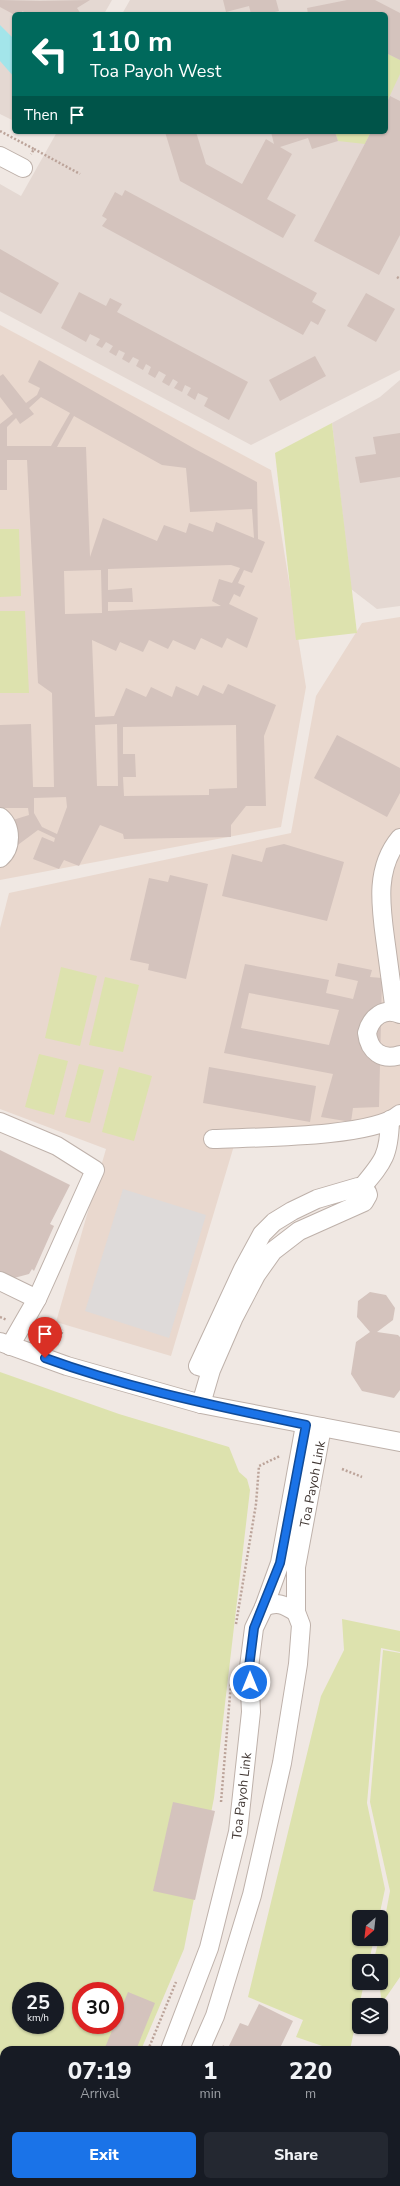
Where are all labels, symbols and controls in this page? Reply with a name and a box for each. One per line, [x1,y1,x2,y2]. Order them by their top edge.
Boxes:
text: 110 m [90,23,173,61]
icon: left [24,28,76,80]
text: Toa Payoh West [90,59,221,83]
icon: arrive [66,104,88,126]
text: Then [24,105,58,125]
pin [28,1317,62,1358]
icon: arrive [34,1323,56,1345]
street label: Toa Payoh Link [296,1439,330,1529]
position arrow [229,1661,271,1703]
street label: Toa Payoh Link [228,1751,256,1841]
north arrow [352,1910,388,1946]
map controls [352,1910,388,2034]
button: search [352,1954,388,1990]
speed limit sign: 30 [72,1982,124,2034]
text: 25 [26,1989,50,2016]
button: layers [352,1998,388,2034]
text: km/h [27,2011,49,2025]
text: 07:19 [68,2055,132,2087]
text: 1 [203,2055,218,2087]
text: 220 [289,2055,332,2087]
text: Arrival [80,2085,119,2103]
text: min [200,2085,221,2103]
text: m [305,2085,316,2103]
button: Exit [12,2132,196,2178]
button: Share [204,2132,388,2178]

